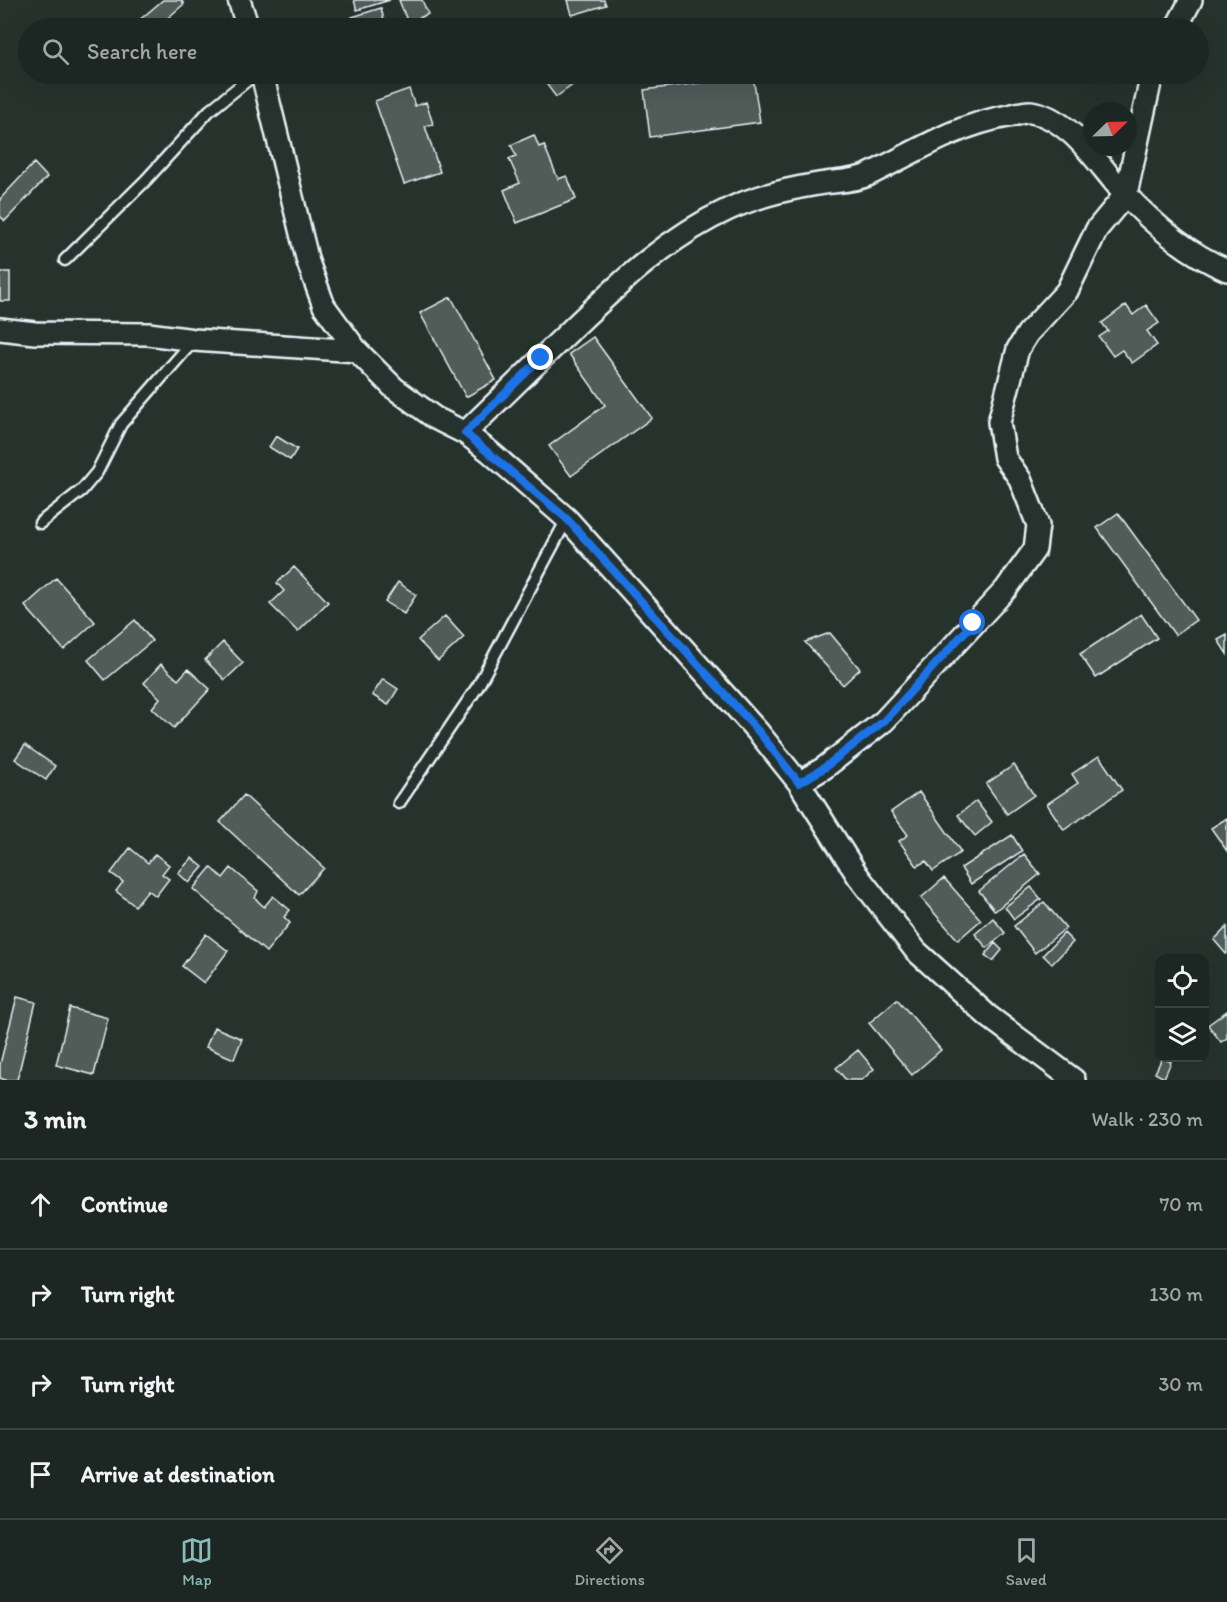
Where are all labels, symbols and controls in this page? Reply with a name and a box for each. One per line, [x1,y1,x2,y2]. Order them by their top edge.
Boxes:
search box [18,18,1209,84]
icon: search [39,35,72,68]
text: Search here [87,38,197,65]
north arrow [1083,102,1137,156]
route end [527,344,553,370]
route start [959,609,985,635]
map controls [1155,954,1209,1062]
button: locate [1155,954,1209,1008]
button: layers [1155,1008,1209,1062]
text: 3 min [24,1103,86,1135]
text: Walk · 230 m [1091,1107,1203,1131]
icon: ahead [24,1188,57,1221]
text: Continue [81,1191,168,1218]
text: 70 m [1159,1192,1203,1216]
icon: right [24,1278,57,1311]
text: Turn right [81,1281,175,1308]
text: 130 m [1149,1282,1203,1306]
icon: right [24,1368,57,1401]
text: Turn right [81,1371,175,1398]
text: 30 m [1158,1372,1203,1396]
icon: arrive [24,1458,57,1491]
text: Arrive at destination [81,1461,275,1488]
tab: Map [180,1534,213,1589]
tab: Directions [574,1534,645,1589]
tab: Saved [1006,1534,1047,1589]

